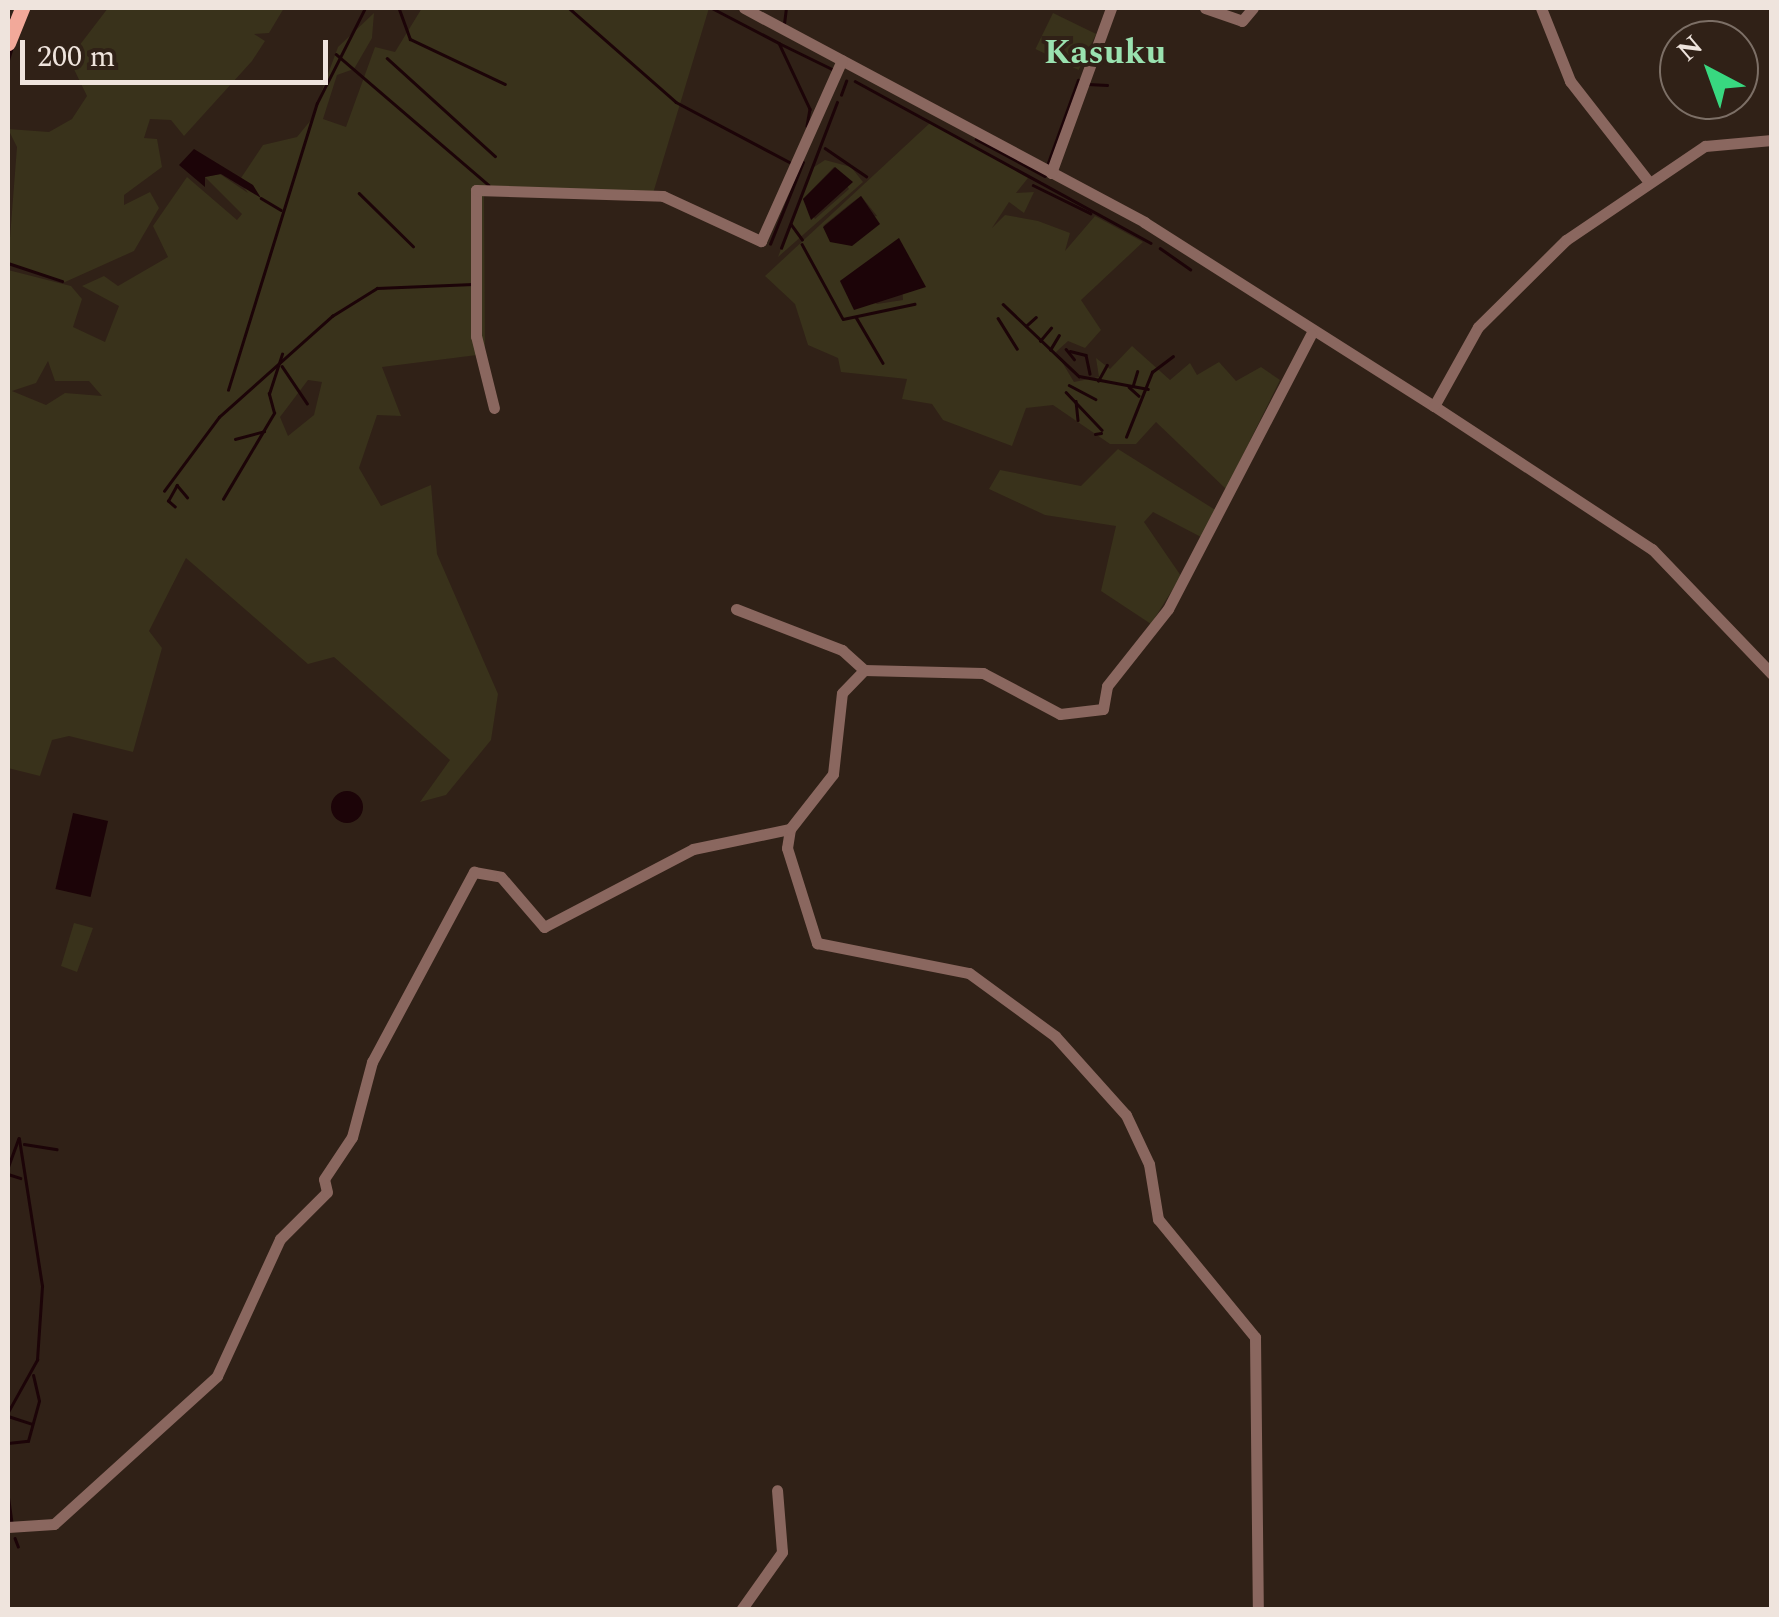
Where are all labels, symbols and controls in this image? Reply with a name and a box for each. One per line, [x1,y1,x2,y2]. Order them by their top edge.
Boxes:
scale bar [25,20,332,82]
north arrow [1659,20,1759,120]
text: N [1668,25,1713,72]
district label: Kasuku [1044,32,1166,74]
text: 200 m [37,34,115,80]

